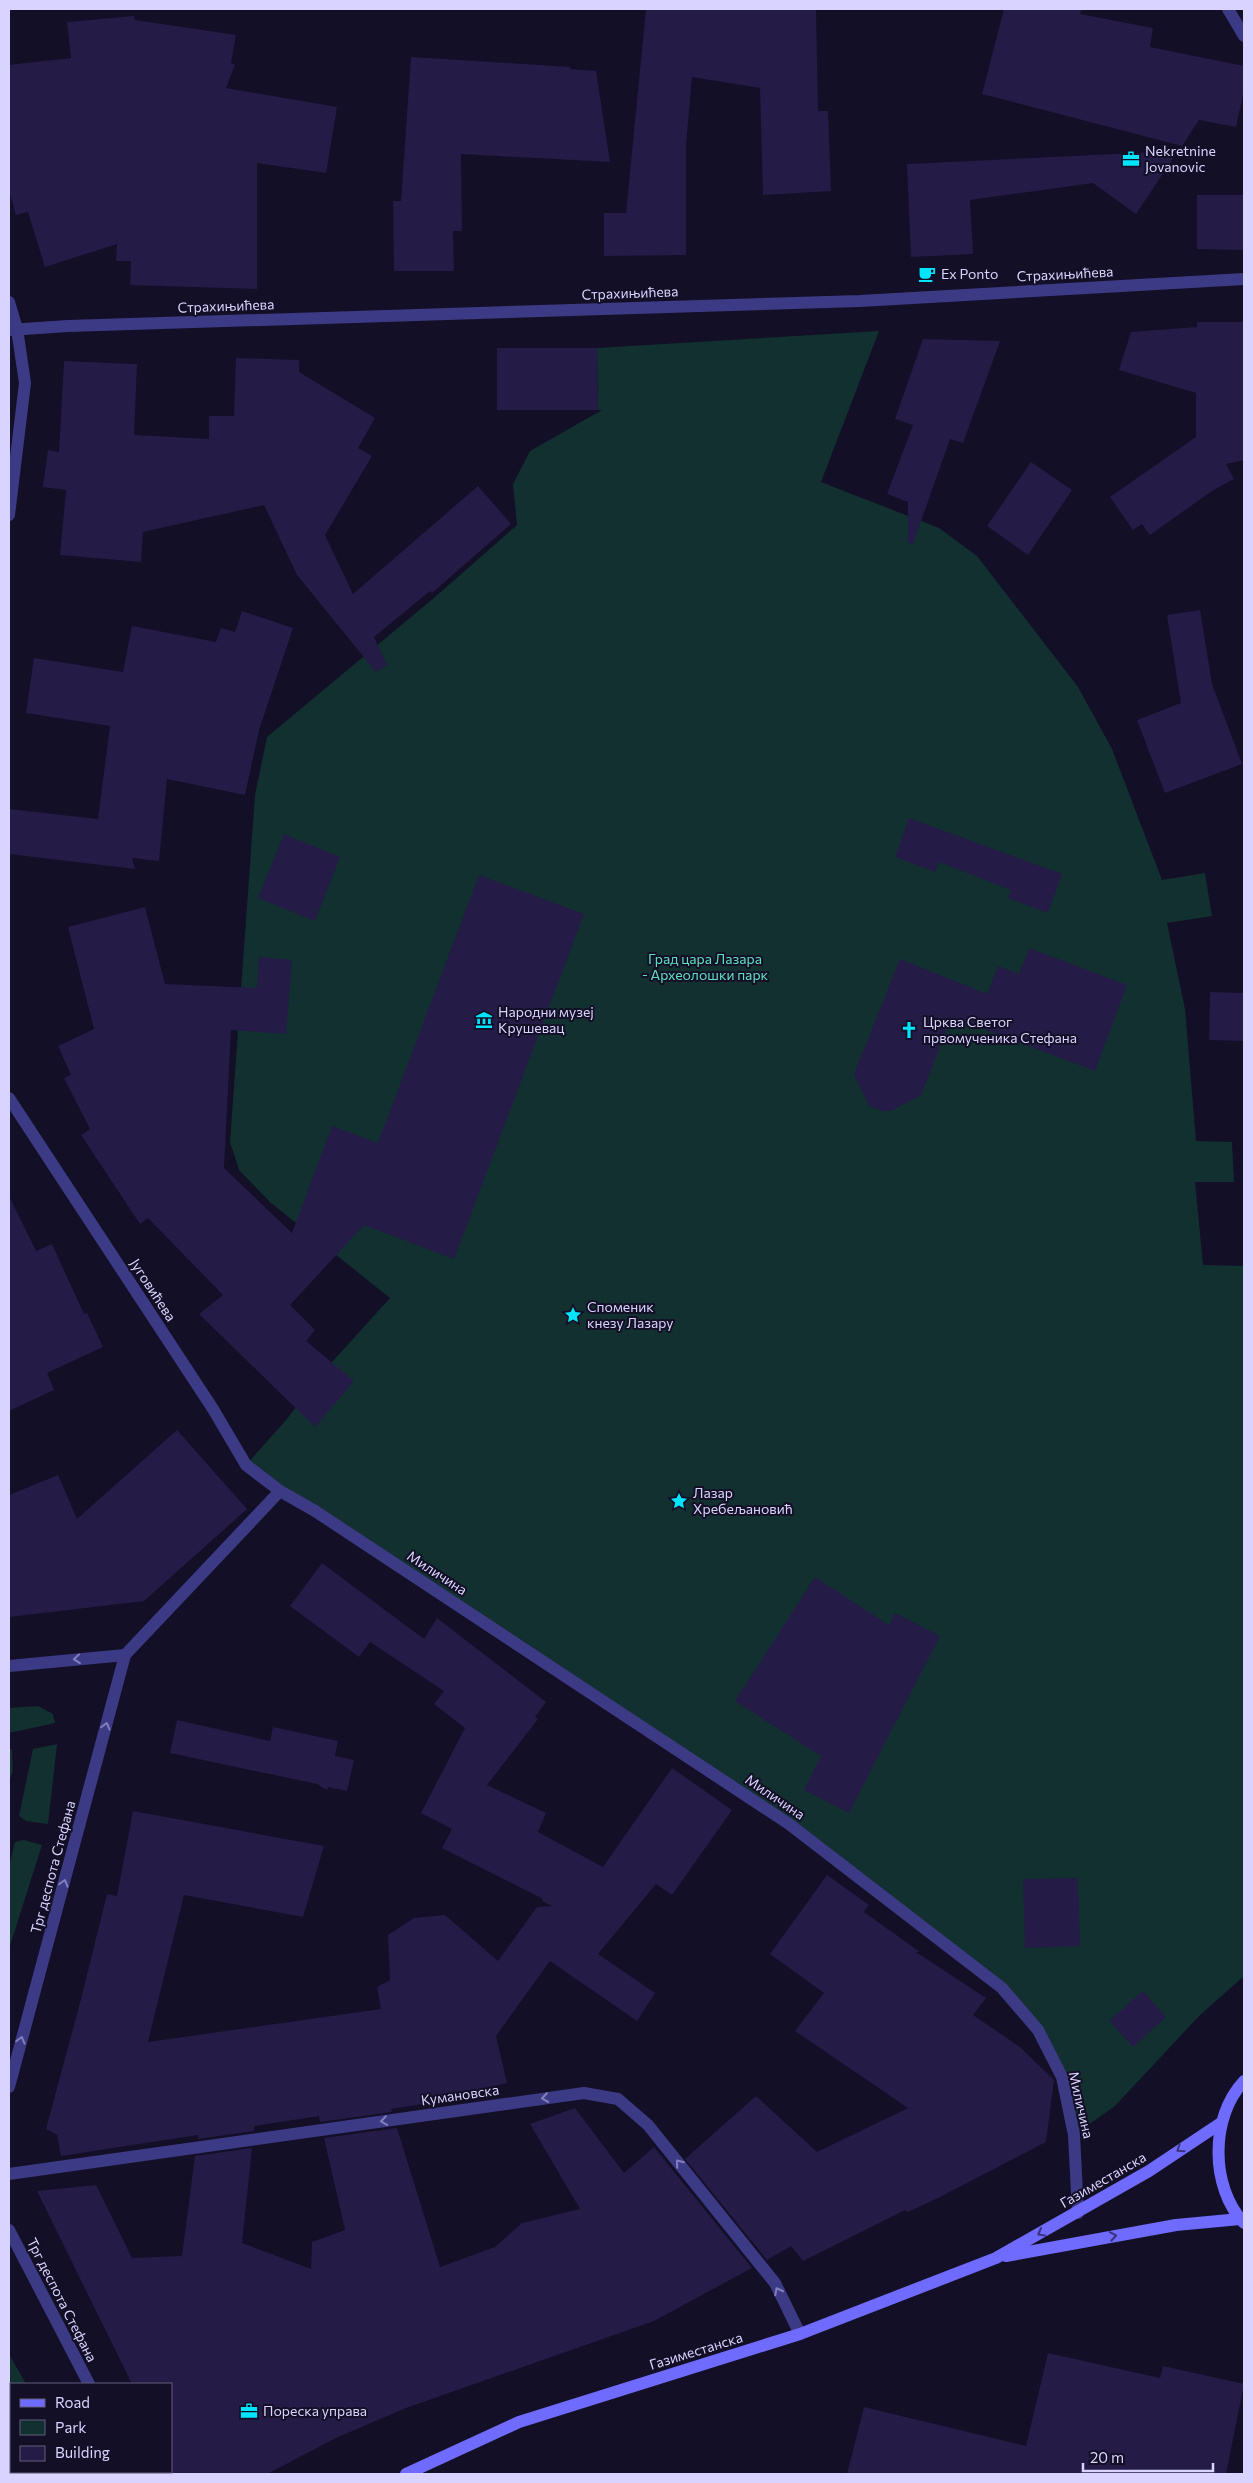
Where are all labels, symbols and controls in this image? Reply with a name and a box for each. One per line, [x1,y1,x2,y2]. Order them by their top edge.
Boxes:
place label: Nekretnine Jovanovic [1145,142,1216,175]
office icon: Nekretnine Jovanovic [1121,149,1141,169]
street label: Страхињићева [1016,262,1114,285]
cafe icon: Ex Ponto [917,264,937,284]
place label: Ex Ponto [941,265,998,282]
street label: Страхињићева [581,282,679,303]
street label: Страхињићева [177,295,275,316]
park label: Град цара Лазара - Археолошки парк [642,950,769,983]
place label: Народни музеј Крушевац [498,1003,594,1036]
museum icon: Народни музеј Крушевац [474,1010,494,1030]
place label: Црква Светог првомученика Стефана [923,1013,1077,1046]
church icon: Црква Светог првомученика Стефана [899,1020,919,1040]
street label: Југовићева [127,1255,180,1324]
place label: Споменик кнезу Лазару [587,1298,674,1331]
place icon: Споменик кнезу Лазару [563,1305,583,1325]
place label: Лазар Хребељановић [693,1484,793,1517]
place icon: Лазар Хребељановић [669,1491,689,1511]
street label: Миличина [404,1547,471,1598]
one-way arrow [72,1653,80,1664]
one-way arrow [100,1722,111,1731]
street label: Миличина [742,1770,808,1823]
street label: Трг деспота Стефана [27,1799,78,1935]
one-way arrow [58,1879,69,1887]
one-way arrow [16,2036,26,2044]
street label: Миличина [1066,2070,1097,2140]
street label: Кумановска [420,2081,500,2108]
one-way arrow [540,2092,548,2103]
one-way arrow [379,2115,387,2126]
one-way arrow [1177,2143,1186,2152]
street label: Газиместанска [1057,2148,1149,2211]
one-way arrow [676,2160,684,2169]
one-way arrow [1037,2227,1046,2237]
one-way arrow [1109,2232,1118,2242]
street label: Трг деспота Стефана [24,2235,101,2365]
one-way arrow [775,2287,785,2296]
street label: Газиместанска [647,2328,744,2373]
legend [10,2383,172,2473]
text: Road [55,2393,90,2411]
office icon: Пореска управа [239,2401,259,2421]
place label: Пореска управа [263,2402,367,2419]
text: Park [55,2418,86,2436]
scale bar [1083,2440,1213,2472]
text: Building [55,2443,110,2461]
text: 20 m [1090,2448,1124,2466]

